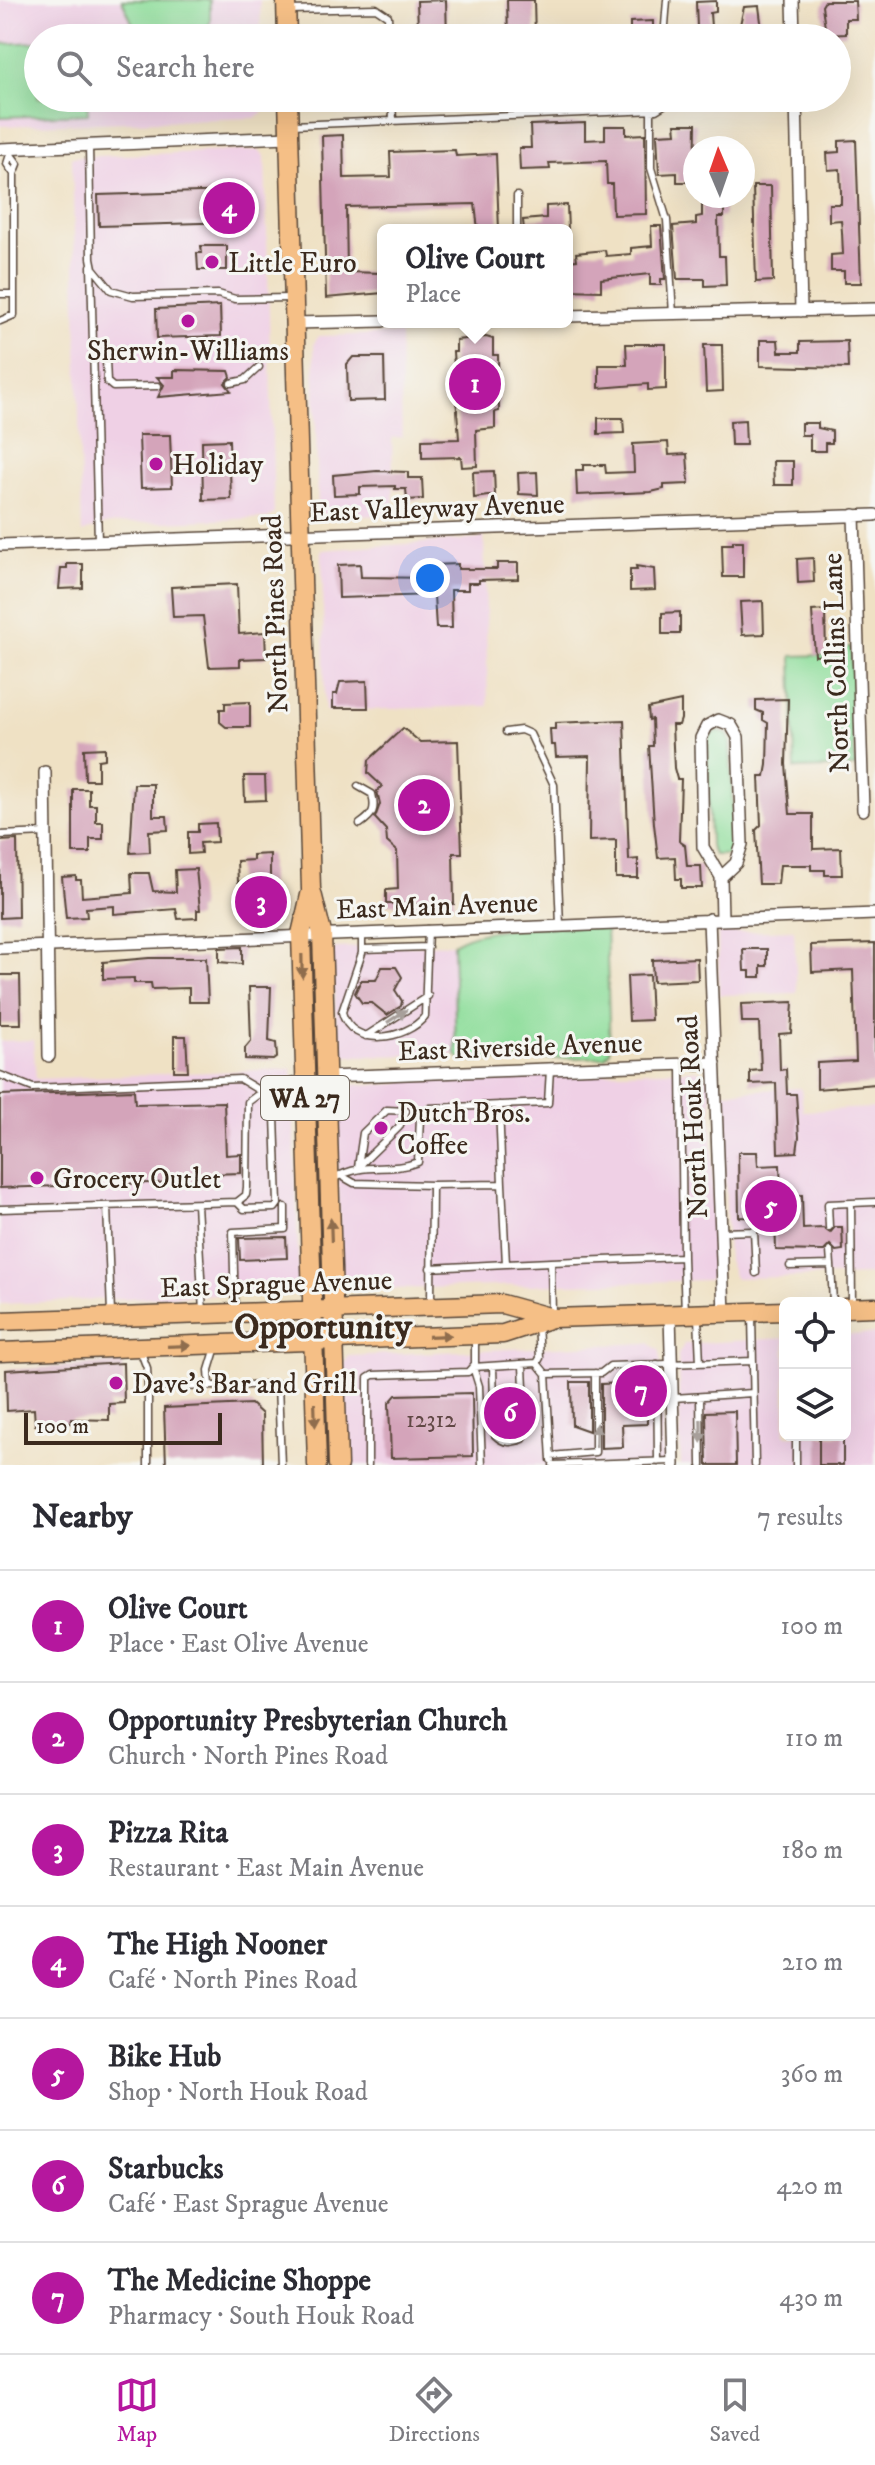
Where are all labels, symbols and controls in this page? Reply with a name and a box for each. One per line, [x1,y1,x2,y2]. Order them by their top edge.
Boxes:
search box [24,24,851,112]
icon: search [52,46,96,90]
text: Search here [116,50,255,87]
north arrow [683,136,755,208]
pin: 4 [203,178,255,238]
popup [377,224,573,328]
text: Olive Court [405,241,545,278]
place label: Little Euro [228,246,357,281]
marker: Little Euro [203,253,221,271]
text: Place [405,278,461,311]
marker: Sherwin-Williams [179,312,197,330]
place label: Sherwin-Williams [87,334,289,369]
pin: 1 [449,354,501,414]
place label: Holiday [172,448,264,483]
marker: Holiday [147,455,165,473]
street label: East Valleyway Avenue [309,487,565,530]
street label: North Pines Road [255,514,296,714]
street label: North Collins Lane [815,552,858,774]
your location [410,558,450,598]
pin: 2 [398,775,450,835]
pin: 3 [235,872,287,932]
street label: East Main Avenue [335,885,539,928]
one-way arrow [296,954,309,979]
one-way arrow [387,1009,408,1024]
street label: North Houk Road [671,1014,716,1220]
street label: East Riverside Avenue [397,1026,643,1069]
road number: WA 27 [261,1076,349,1120]
place label: Dutch Bros. Coffee [397,1096,531,1163]
marker: Dutch Bros. Coffee [372,1119,390,1137]
place label: Grocery Outlet [53,1162,221,1197]
marker: Grocery Outlet [28,1169,46,1187]
pin: 5 [745,1176,797,1236]
one-way arrow [325,1217,338,1242]
street label: East Sprague Avenue [159,1263,393,1306]
map controls [779,1297,851,1441]
button: locate [779,1297,851,1369]
district label: Opportunity [234,1305,413,1350]
one-way arrow [428,1329,453,1342]
one-way arrow [167,1339,192,1352]
pin: 7 [615,1361,667,1421]
place label: Dave's Bar and Grill [132,1367,358,1402]
button: layers [779,1369,851,1441]
marker: Dave's Bar and Grill [107,1374,125,1392]
pin: 6 [484,1383,536,1443]
one-way arrow [309,1403,322,1428]
house number: 12312 [406,1405,456,1435]
scale bar [24,1409,222,1445]
text: 100 m [36,1413,89,1440]
one-way arrow [694,1419,707,1444]
one-way arrow [590,1422,602,1447]
text: Nearby [32,1496,133,1538]
text: 7 results [757,1501,843,1534]
text: Olive Court [108,1591,248,1628]
text: 1 [53,1610,63,1643]
text: 100 m [780,1610,843,1643]
text: Place · East Olive Avenue [108,1628,369,1661]
text: Opportunity Presbyterian Church [108,1703,507,1740]
text: 2 [52,1722,64,1755]
text: 110 m [785,1722,843,1755]
text: Church · North Pines Road [108,1740,388,1773]
text: Pizza Rita [108,1815,228,1852]
text: 3 [53,1834,63,1867]
text: 180 m [781,1834,843,1867]
text: Restaurant · East Main Avenue [108,1852,424,1885]
text: The High Nooner [108,1927,327,1964]
text: 4 [51,1946,65,1979]
text: 210 m [782,1946,843,1979]
text: Café · North Pines Road [108,1964,357,1997]
text: Bike Hub [108,2039,221,2076]
text: 5 [52,2058,64,2091]
text: 360 m [781,2058,843,2091]
text: Shop · North Houk Road [108,2076,368,2109]
text: Starbucks [108,2151,224,2188]
text: 6 [51,2170,65,2203]
text: 420 m [776,2170,843,2203]
text: Café · East Sprague Avenue [108,2188,389,2221]
text: The Medicine Shoppe [108,2263,371,2300]
text: 7 [51,2282,65,2315]
text: 430 m [779,2282,843,2315]
text: Pharmacy · South Houk Road [108,2300,414,2333]
tab: Map [115,2373,159,2448]
tab: Directions [389,2373,480,2448]
tab: Saved [710,2373,760,2448]

